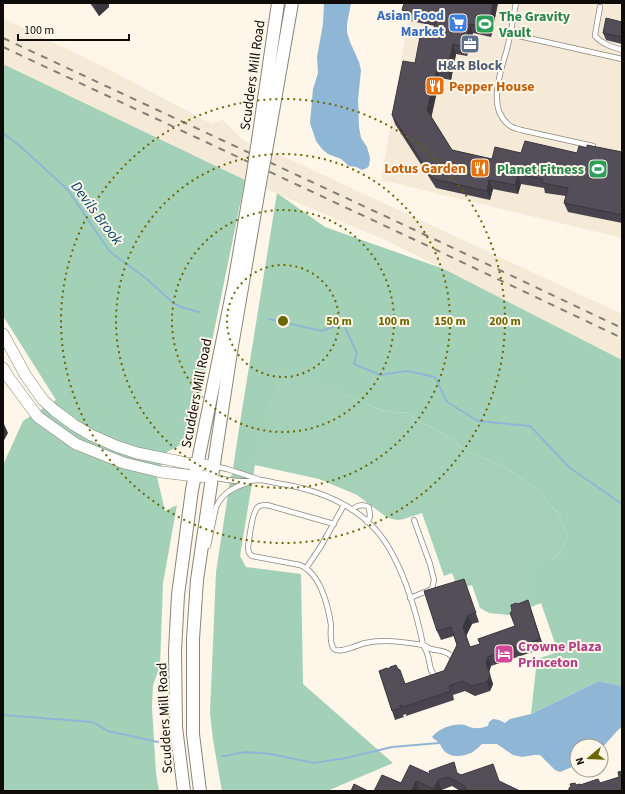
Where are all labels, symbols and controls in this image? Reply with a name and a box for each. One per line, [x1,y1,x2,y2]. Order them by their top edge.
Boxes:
place label: Asian Food Market [376,6,445,42]
place label: The Gravity Vault [498,7,571,43]
supermarket icon: Asian Food Market [447,12,469,34]
sports icon: The Gravity Vault [474,13,496,35]
scale bar [18,16,129,42]
street label: Scudders Mill Road [235,19,271,132]
text: 100 m [24,22,54,39]
office icon: H&R Block [459,33,481,55]
place label: H&R Block [438,56,503,76]
restaurant icon: Pepper House [424,75,446,97]
place label: Pepper House [449,77,535,97]
restaurant icon: Lotus Garden [469,157,491,179]
sports icon: Planet Fitness [587,158,609,180]
place label: Lotus Garden [384,159,466,179]
place label: Planet Fitness [497,160,584,180]
water label: Devils Brook [66,177,128,250]
text: 50 m [326,313,352,330]
text: 100 m [378,313,410,330]
text: 150 m [434,313,466,330]
text: 200 m [489,313,521,330]
centre of rings [276,314,290,328]
street label: Scudders Mill Road [177,337,217,450]
place label: Crowne Plaza Princeton [518,637,602,673]
hotel icon: Crowne Plaza Princeton [493,643,515,665]
street label: Scudders Mill Road [152,662,178,774]
north arrow [569,738,609,778]
text: N [572,755,588,767]

